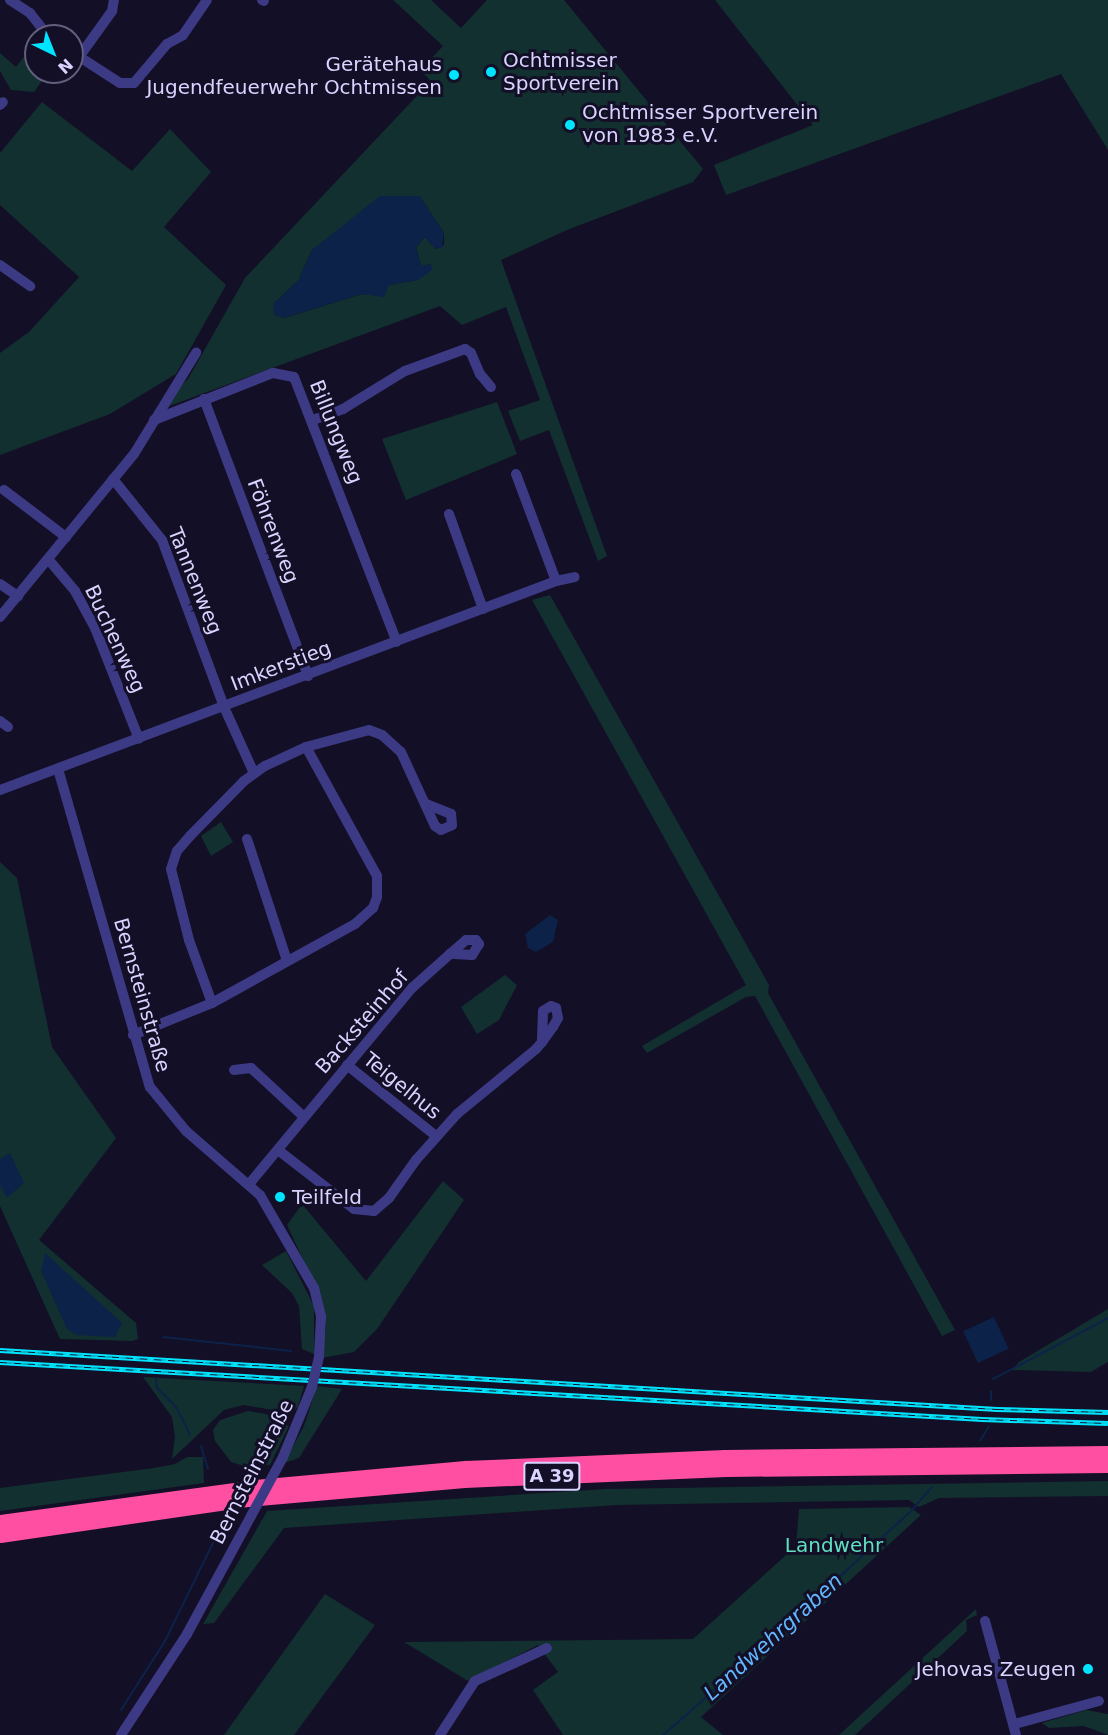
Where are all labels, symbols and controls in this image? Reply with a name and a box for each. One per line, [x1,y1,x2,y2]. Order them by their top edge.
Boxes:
north arrow [24,24,84,84]
place label: Ochtmisser Sportverein [503,48,619,95]
place label: Gerätehaus Jugendfeuerwehr Ochtmissen [146,52,442,99]
text: N [54,55,77,78]
marker: Ochtmisser Sportverein [484,65,498,79]
marker: Gerätehaus Jugendfeuerwehr Ochtmissen [447,68,461,82]
place label: Ochtmisser Sportverein von 1983 e.V. [582,101,818,148]
marker: Ochtmisser Sportverein von 1983 e.V. [563,118,577,132]
street label: Billungweg [304,377,368,487]
street label: Föhrenweg [242,475,304,587]
street label: Tannenweg [163,524,227,638]
street label: Buchenweg [80,581,150,697]
street label: Imkerstieg [227,636,335,696]
street label: Bernsteinstraße [109,915,175,1075]
street label: Backsteinhof [311,965,413,1079]
street label: Teigelhus [358,1047,446,1125]
place label: Teilfeld [292,1185,362,1209]
marker: Teilfeld [273,1190,287,1204]
street label: Bernsteinstraße [205,1396,299,1548]
road number: A 39 [522,1461,582,1491]
park label: Landwehr [785,1533,883,1557]
water label: Landwehrgraben [699,1568,847,1706]
place label: Jehovas Zeugen [916,1657,1076,1681]
marker: Jehovas Zeugen [1081,1662,1095,1676]

